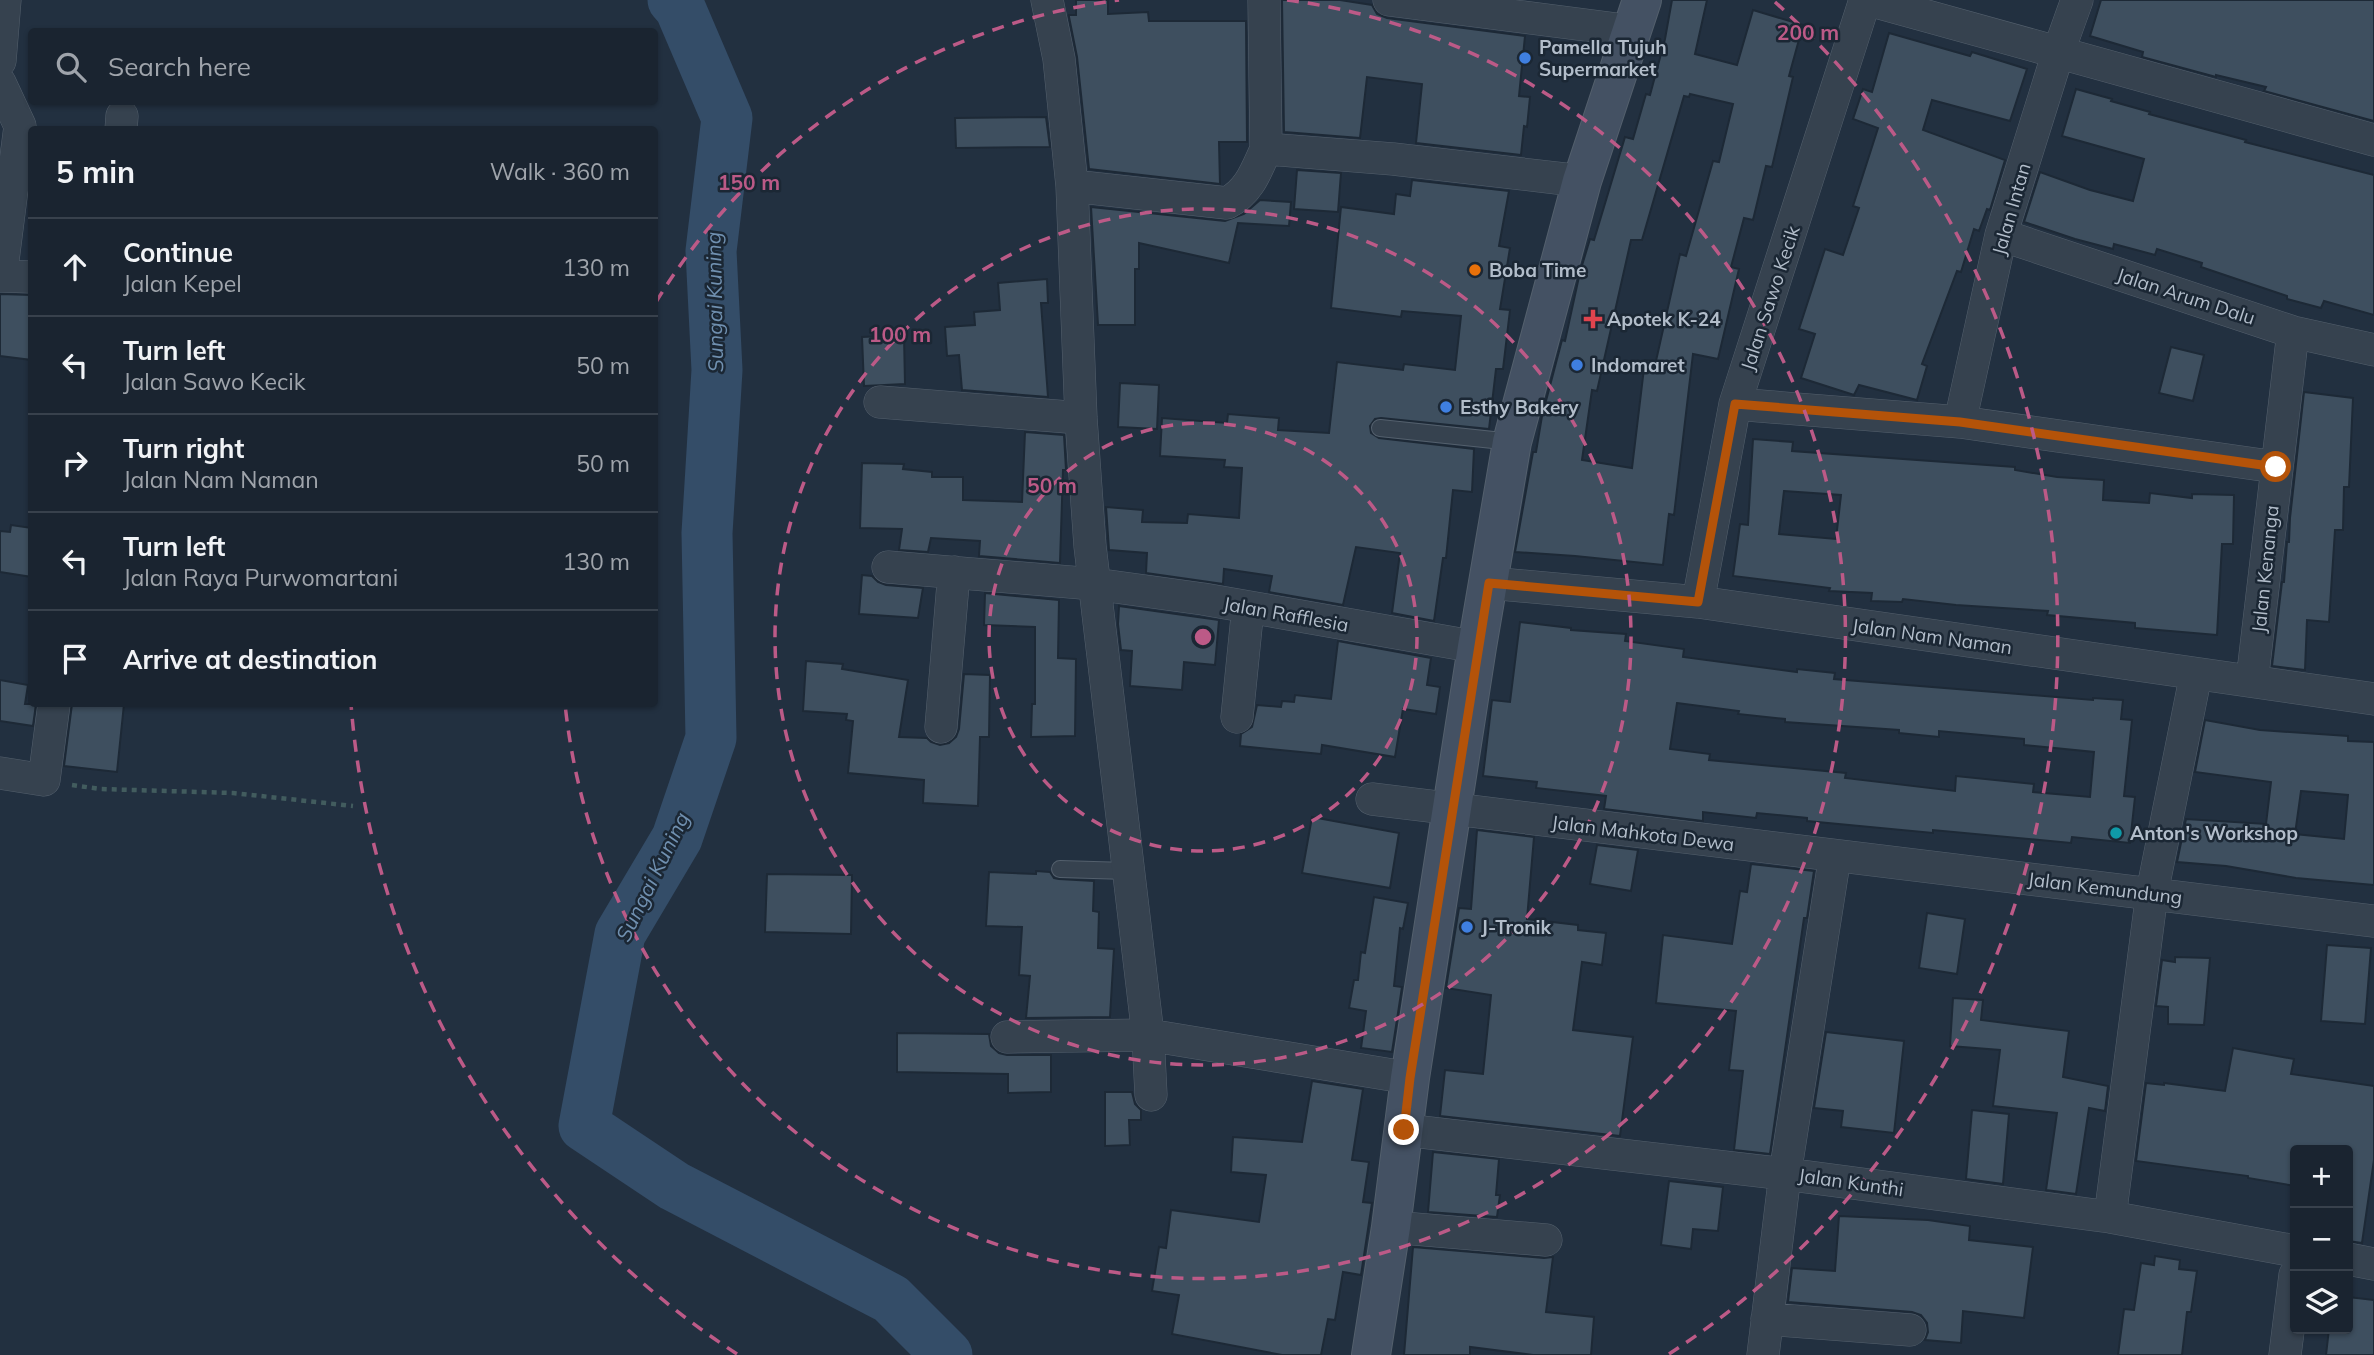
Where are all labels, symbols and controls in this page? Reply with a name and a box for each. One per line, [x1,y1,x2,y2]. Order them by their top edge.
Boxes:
text: 200 m [1777,19,1839,45]
search box [28,28,658,105]
place label: Pamella Tujuh Supermarket [1539,35,1667,81]
icon: search [52,48,90,86]
text: Search here [108,50,251,83]
marker: Pamella Tujuh Supermarket [1517,50,1533,66]
text: 5 min [56,153,135,191]
text: Walk · 360 m [490,157,630,186]
street label: Jalan Intan [1986,160,2036,258]
text: 150 m [718,169,780,195]
street label: Jalan Sawo Kecik [1735,222,1805,373]
water label: Sungai Kuning [700,231,728,373]
text: Continue [123,236,233,269]
icon: ahead [56,248,94,286]
text: 130 m [562,253,630,282]
place label: Boba Time [1489,258,1586,282]
marker: Boba Time [1467,262,1483,278]
street label: Jalan Arum Dalu [2114,262,2258,330]
text: Jalan Kepel [123,269,242,298]
place label: Apotek K-24 [1607,307,1721,331]
marker: Apotek K-24 [1585,311,1601,327]
text: 100 m [869,321,931,347]
text: Turn left [123,334,225,367]
icon: left [56,346,94,384]
text: 50 m [576,351,630,380]
place label: Indomaret [1591,353,1685,377]
marker: Indomaret [1569,357,1585,373]
text: Jalan Sawo Kecik [123,367,306,396]
place label: Esthy Bakery [1460,395,1579,419]
marker: Esthy Bakery [1438,399,1454,415]
text: Turn right [123,432,244,465]
icon: right [56,444,94,482]
text: 50 m [576,449,630,478]
route start [2260,451,2291,482]
text: Jalan Nam Naman [123,465,319,494]
text: 50 m [1027,472,1077,498]
street label: Jalan Kenanga [2246,504,2284,634]
text: Turn left [123,530,225,563]
icon: left [56,542,94,580]
text: 130 m [562,547,630,576]
text: Jalan Raya Purwomartani [123,563,398,592]
street label: Jalan Rafflesia [1221,591,1351,637]
street label: Jalan Nam Naman [1850,613,2014,659]
centre of rings [1191,625,1215,649]
icon: arrive [56,640,94,678]
text: Arrive at destination [123,643,378,676]
water label: Sungai Kuning [610,807,695,946]
street label: Jalan Mahkota Dewa [1550,810,1736,856]
place label: Anton's Workshop [2130,821,2298,845]
marker: Anton's Workshop [2108,825,2124,841]
street label: Jalan Kemundung [2026,867,2184,909]
place label: J-Tronik [1481,915,1552,939]
marker: J-Tronik [1459,919,1475,935]
route end [1388,1114,1419,1145]
map controls [2290,1145,2353,1334]
button: + [2290,1145,2353,1208]
street label: Jalan Kunthi [1797,1163,1905,1201]
button: − [2290,1208,2353,1271]
button: layers [2290,1271,2353,1334]

